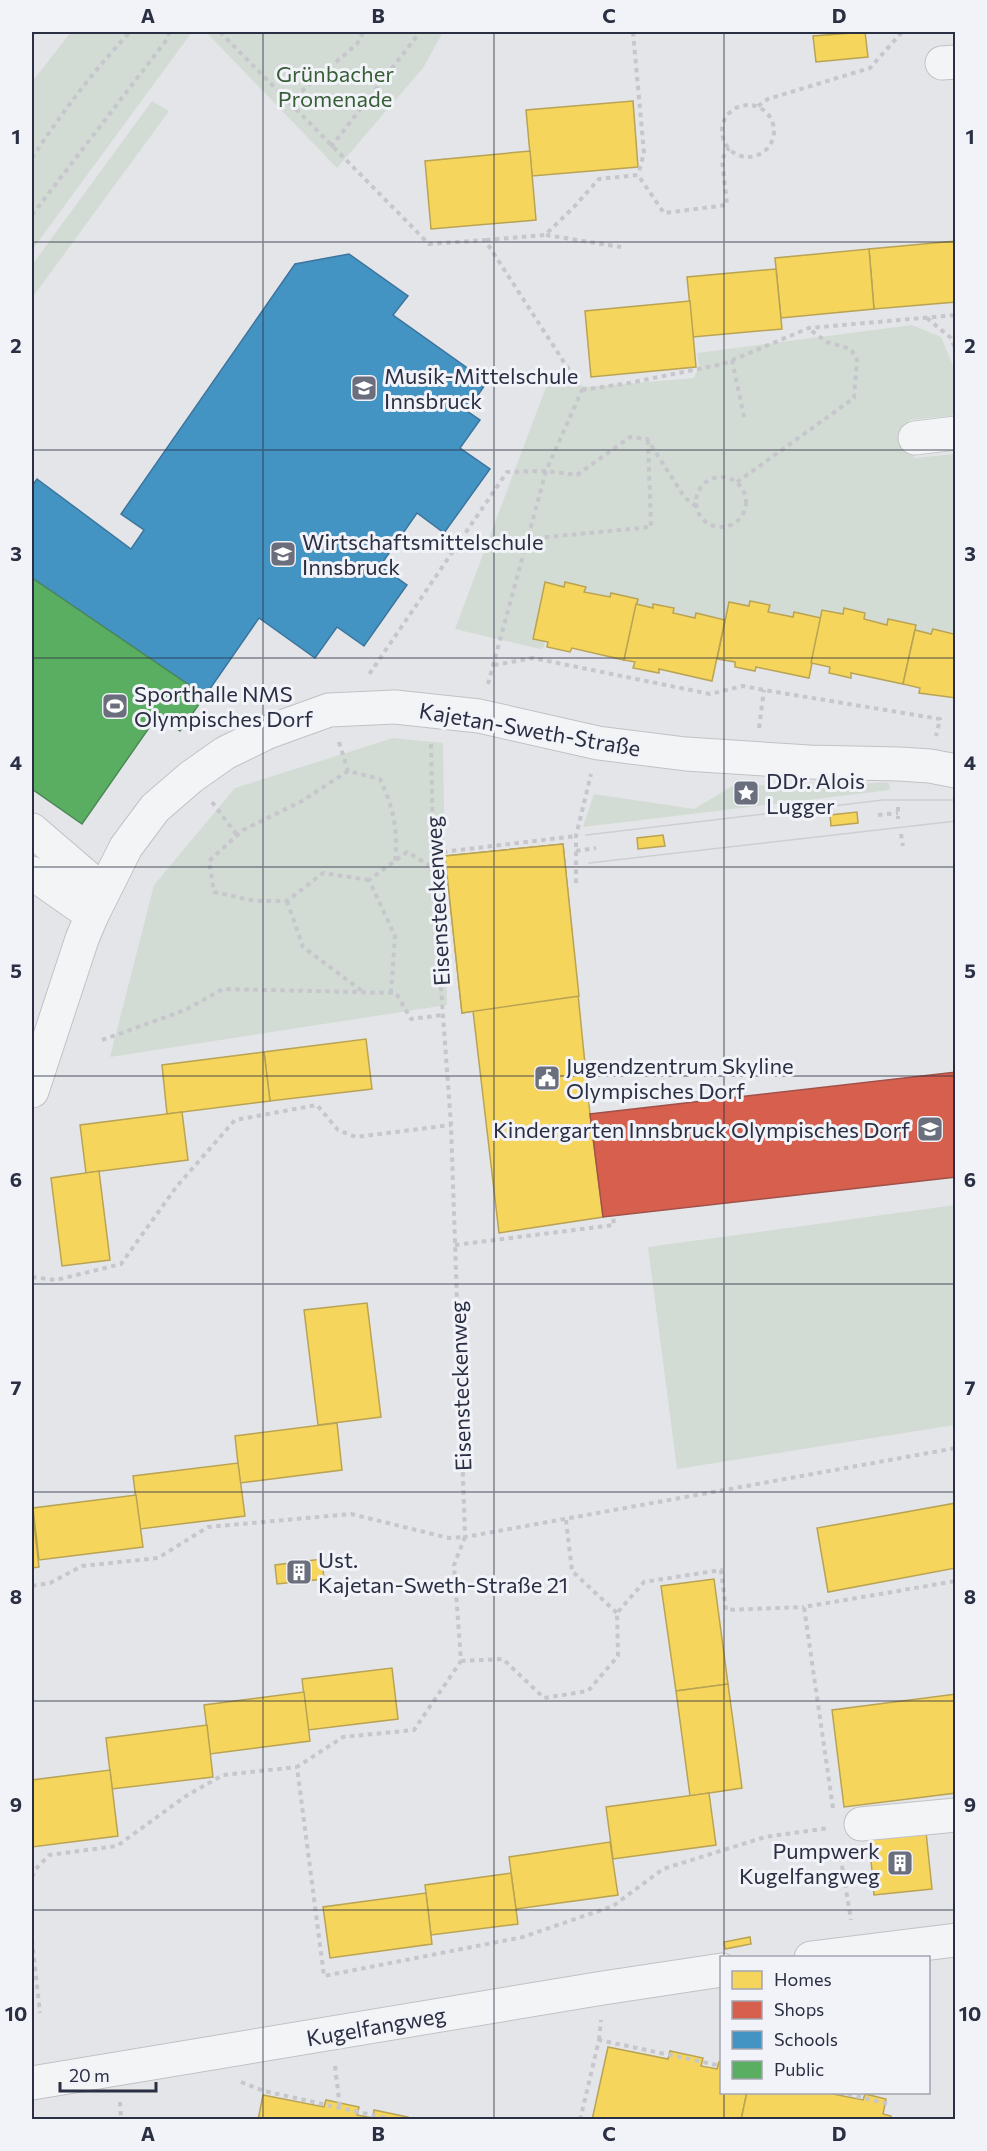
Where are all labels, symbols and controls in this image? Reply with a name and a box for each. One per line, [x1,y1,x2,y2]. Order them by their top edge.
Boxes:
text: A [141,3,155,27]
text: B [371,3,385,27]
text: C [602,3,616,27]
text: D [832,3,846,27]
park label: Grünbacher Promenade [276,60,394,112]
text: 1 [11,124,21,148]
text: 1 [965,124,975,148]
text: 2 [10,333,22,357]
text: 2 [964,333,976,357]
place label: Musik-Mittelschule Innsbruck [384,362,578,414]
school or university icon: Musik-Mittelschule Innsbruck [349,373,379,403]
place label: Wirtschaftsmittelschule Innsbruck [302,528,544,580]
school or university icon: Wirtschaftsmittelschule Innsbruck [268,539,298,569]
text: 3 [10,541,22,565]
text: 3 [964,541,976,565]
place label: Sporthalle NMS Olympisches Dorf [134,680,313,732]
sports icon: Sporthalle NMS Olympisches Dorf [100,691,130,721]
street label: Kajetan-Sweth-Straße [417,696,643,762]
text: 4 [10,750,22,774]
text: 4 [964,750,976,774]
place label: DDr. Alois Lugger [766,767,865,819]
place icon: DDr. Alois Lugger [731,778,761,808]
street label: Eisensteckenweg [419,815,455,987]
text: 5 [10,958,22,982]
text: 5 [964,958,976,982]
place label: Jugendzentrum Skyline Olympisches Dorf [566,1052,794,1104]
public building icon: Jugendzentrum Skyline Olympisches Dorf [532,1063,562,1093]
school or university icon: Kindergarten Innsbruck Olympisches Dorf [915,1114,945,1144]
place label: Kindergarten Innsbruck Olympisches Dorf [493,1116,910,1143]
text: 6 [10,1167,22,1191]
text: 6 [964,1167,976,1191]
street label: Eisensteckenweg [444,1300,476,1472]
text: 7 [11,1375,22,1399]
text: 7 [965,1375,976,1399]
place label: Ust. Kajetan-Sweth-Straße 21 [318,1546,568,1598]
building icon: Ust. Kajetan-Sweth-Straße 21 [284,1557,314,1587]
text: 8 [10,1584,22,1608]
text: 8 [964,1584,976,1608]
text: 9 [10,1792,22,1816]
text: 9 [964,1792,976,1816]
place label: Pumpwerk Kugelfangweg [739,1837,880,1889]
building icon: Pumpwerk Kugelfangweg [885,1848,915,1878]
legend [720,1956,930,2094]
text: Homes [774,1968,832,1990]
text: Shops [774,1998,824,2020]
street label: Kugelfangweg [304,2000,448,2052]
text: 10 [5,2001,27,2025]
text: 10 [959,2001,981,2025]
text: Schools [774,2028,838,2050]
scale bar [60,2055,156,2093]
text: Public [774,2058,824,2080]
text: 20 m [69,2064,110,2086]
text: A [141,2121,155,2145]
text: B [371,2121,385,2145]
text: C [602,2121,616,2145]
text: D [832,2121,846,2145]

